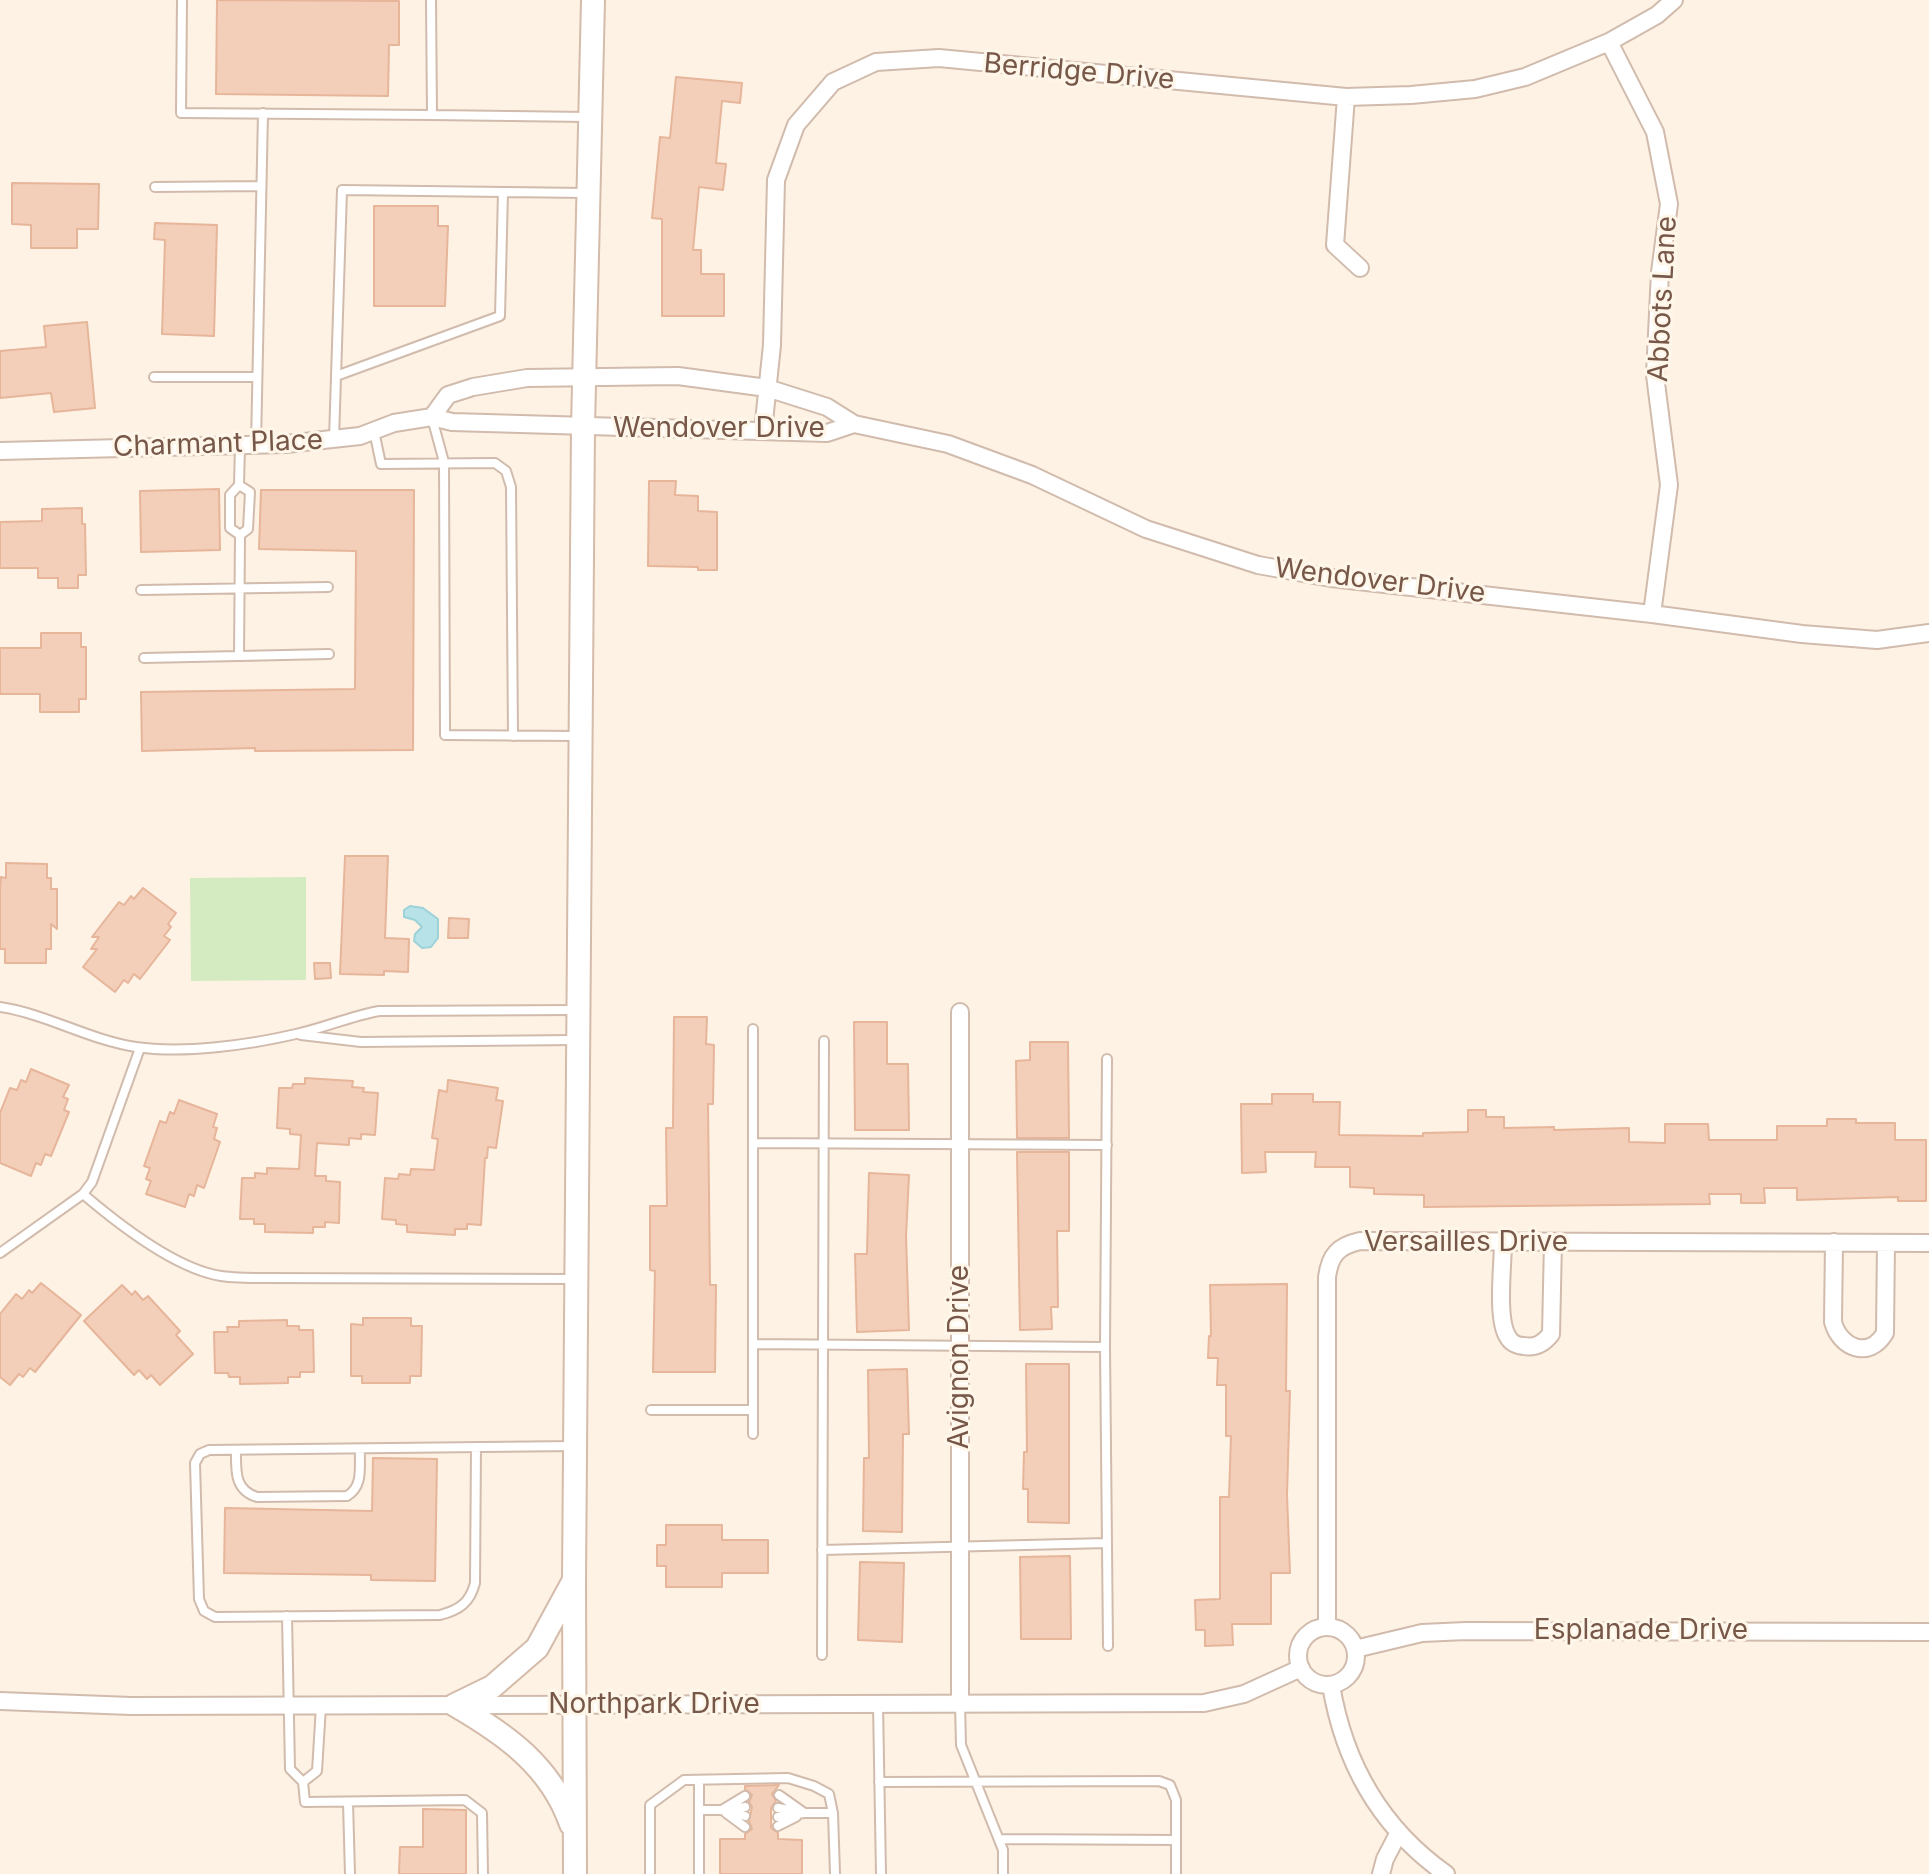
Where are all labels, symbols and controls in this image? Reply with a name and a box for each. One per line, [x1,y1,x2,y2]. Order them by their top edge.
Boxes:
street label: Berridge Drive [982,47,1176,97]
street label: Abbots Lane [1642,215,1684,383]
street label: Wendover Drive [613,412,825,446]
street label: Charmant Place [112,424,324,464]
street label: Wendover Drive [1273,551,1487,611]
street label: Versailles Drive [1364,1226,1568,1260]
street label: Avignon Drive [943,1265,977,1449]
street label: Esplanade Drive [1534,1614,1748,1648]
street label: Northpark Drive [548,1688,760,1722]

